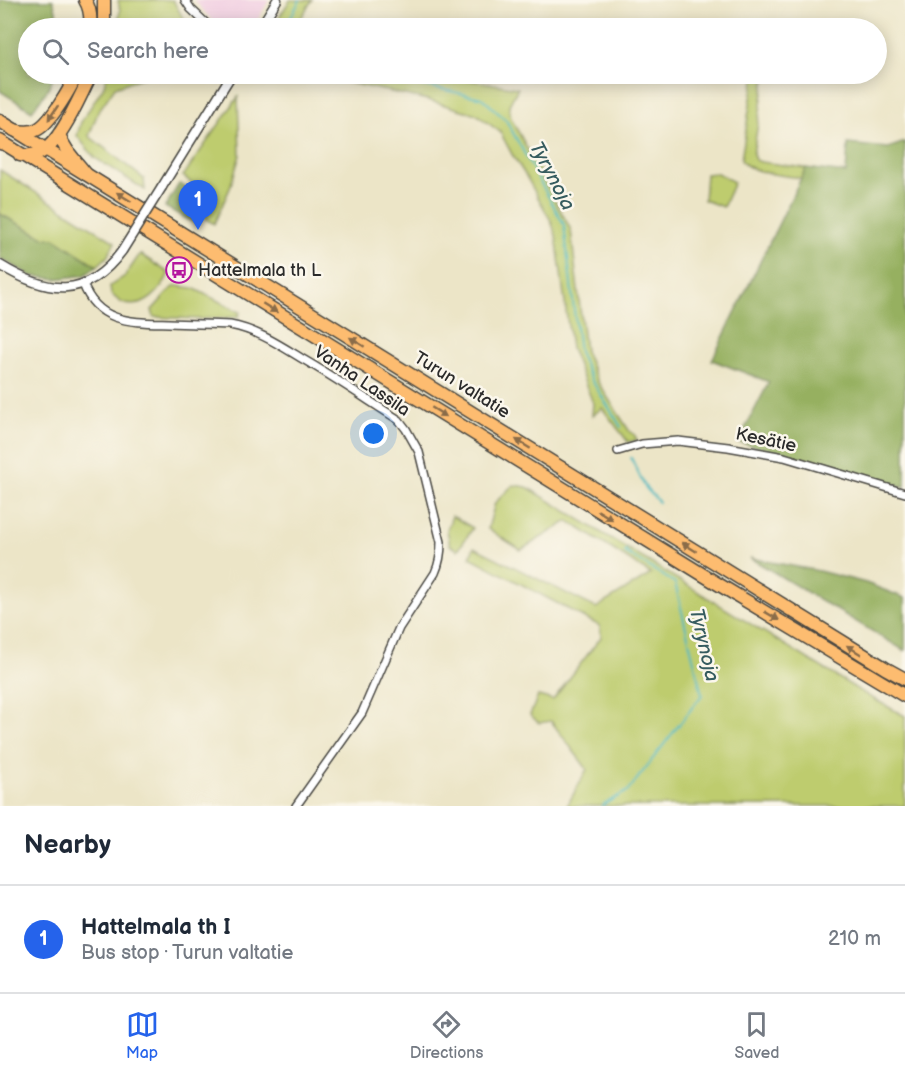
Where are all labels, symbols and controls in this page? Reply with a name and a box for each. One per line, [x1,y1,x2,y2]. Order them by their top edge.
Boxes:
search box [18,18,887,84]
icon: search [39,35,72,68]
text: Search here [87,38,209,65]
one-way arrow [47,105,59,121]
water label: Tyrynoja [524,137,580,215]
pin: 1 [178,180,218,230]
one-way arrow [116,191,132,202]
bus stop icon: Hattelmala th L [164,255,194,285]
place label: Hattelmala th L [198,260,322,281]
one-way arrow [262,303,278,314]
one-way arrow [349,336,365,347]
street label: Vanha Lassila [310,341,414,421]
street label: Turun valtatie [410,347,514,423]
one-way arrow [431,407,447,418]
your location [359,419,388,448]
street label: Kesätie [734,423,799,457]
one-way arrow [515,439,531,450]
one-way arrow [597,509,613,520]
one-way arrow [681,542,697,553]
water label: Tyrynoja [684,606,724,684]
one-way arrow [764,611,780,622]
one-way arrow [846,644,863,655]
text: Nearby [24,830,111,861]
text: Hattelmala th I [81,914,231,941]
text: 1 [39,927,48,951]
text: 210 m [828,927,881,951]
text: Bus stop · Turun valtatie [81,941,293,965]
tab: Map [126,1008,159,1063]
tab: Directions [410,1008,483,1063]
tab: Saved [734,1008,779,1063]

